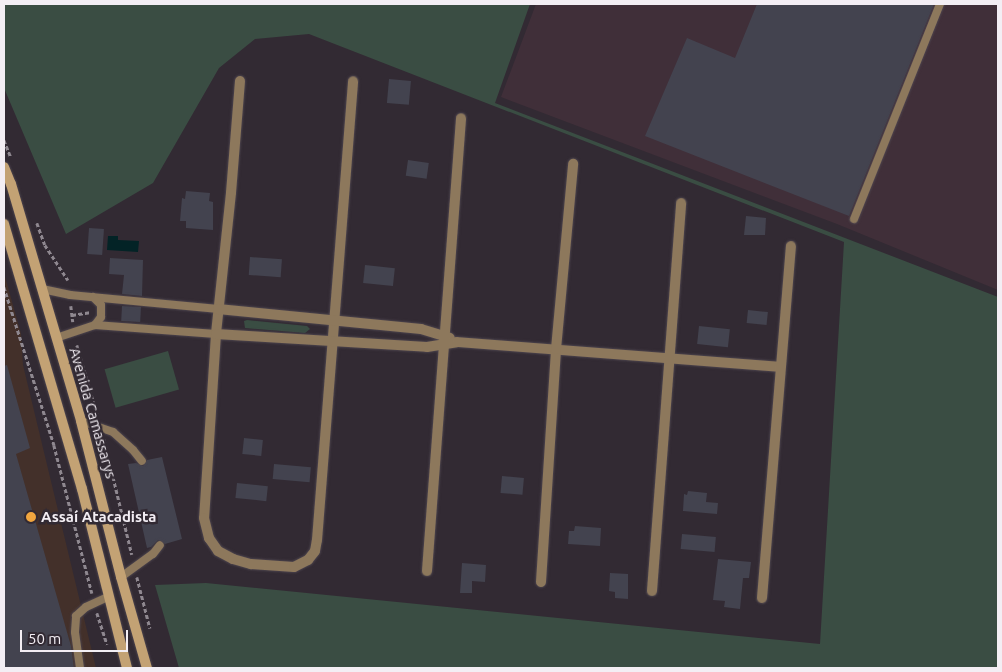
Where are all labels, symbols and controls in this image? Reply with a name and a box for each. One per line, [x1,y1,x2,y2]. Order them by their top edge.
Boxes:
street label: Avenida Camassarys [66,345,120,481]
place label: Assaí Atacadista [41,508,156,526]
marker: Assaí Atacadista [25,511,37,523]
scale bar [22,620,130,652]
text: 50 m [28,630,61,647]

